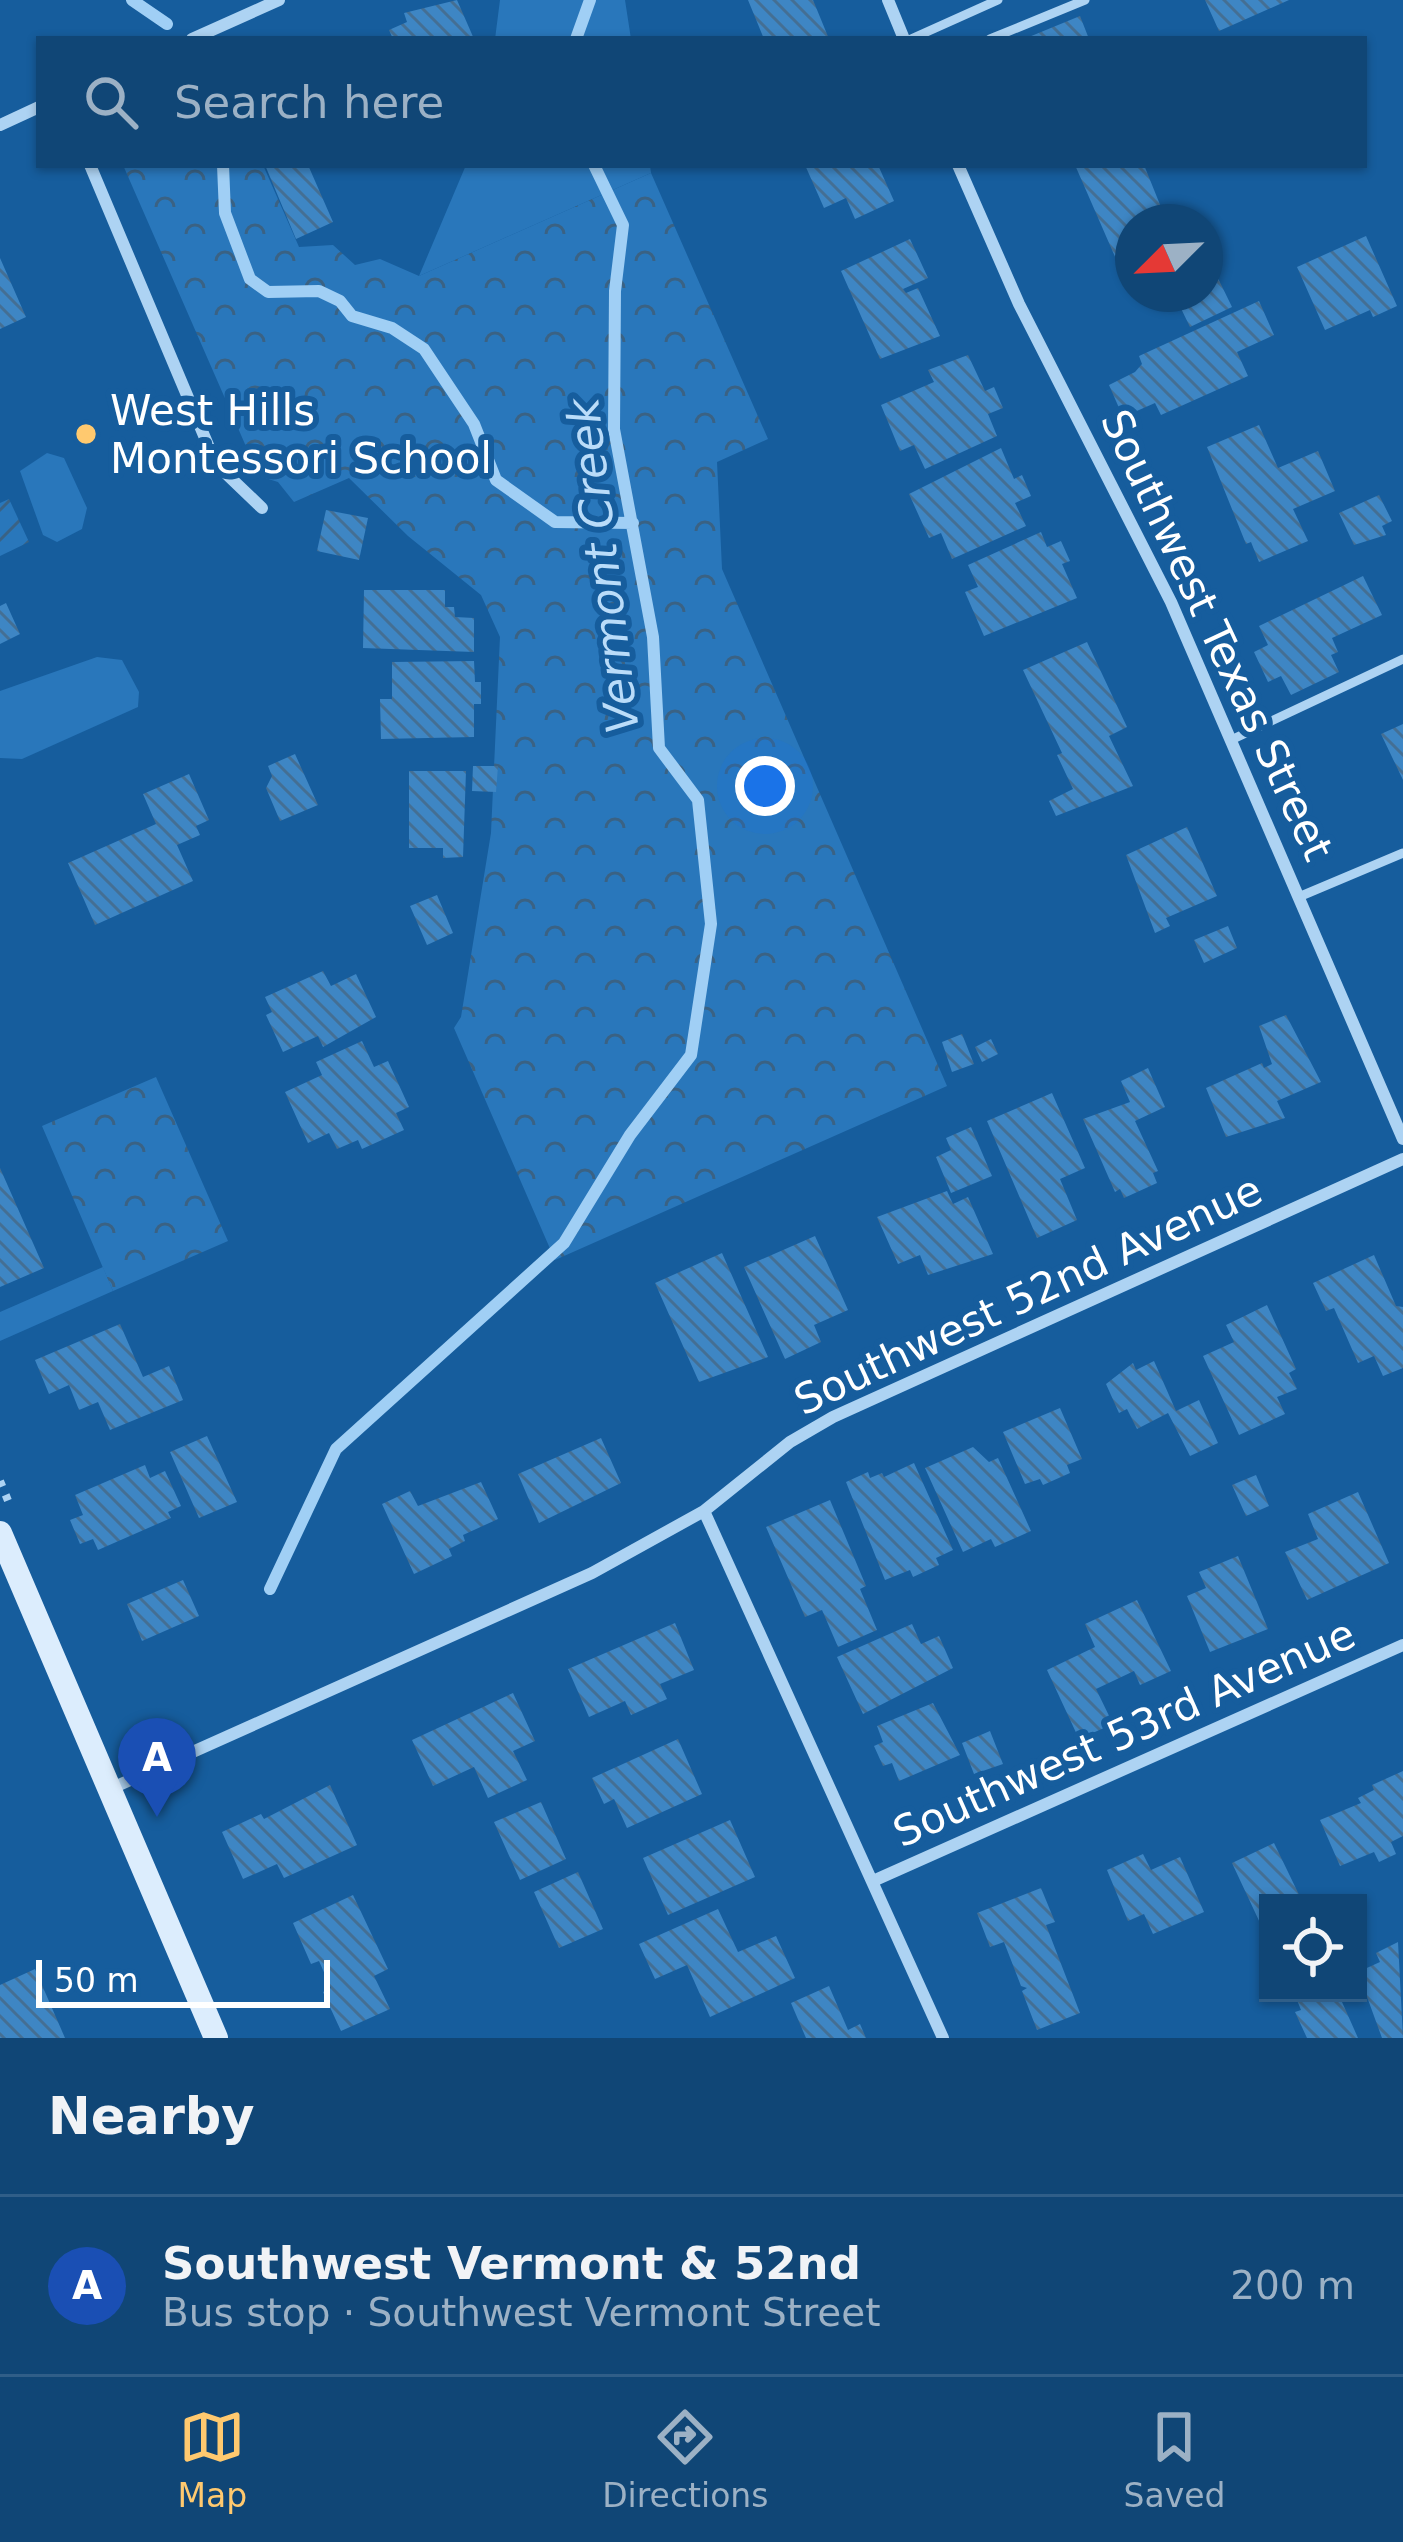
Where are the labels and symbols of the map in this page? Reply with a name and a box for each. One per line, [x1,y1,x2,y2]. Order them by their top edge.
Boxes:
north arrow [1115,204,1223,312]
place label: West Hills Montessori School [110,386,492,483]
water label: Vermont Creek [556,393,650,737]
street label: Southwest Texas Street [1091,402,1343,868]
marker: West Hills Montessori School [73,421,99,447]
your location [735,756,795,816]
street label: Southwest 52nd Avenue [787,1165,1269,1425]
street label: Southwest 53rd Avenue [886,1609,1362,1857]
pin: A [118,1718,196,1817]
scale bar [36,1954,330,2007]

